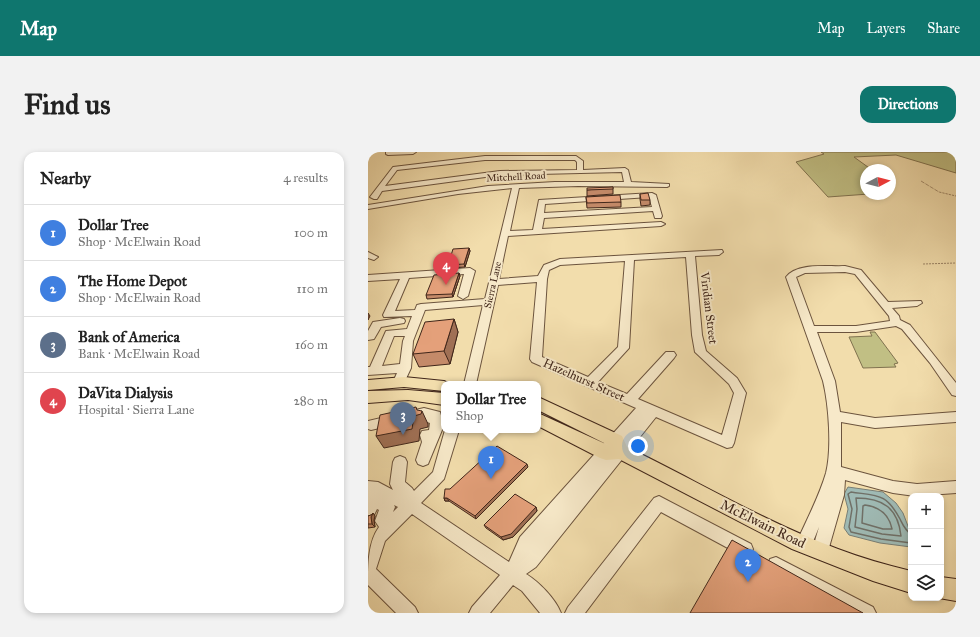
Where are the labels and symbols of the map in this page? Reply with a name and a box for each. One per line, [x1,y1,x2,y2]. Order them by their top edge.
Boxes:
north arrow [860,164,896,200]
street label: Mitchell Road [486,169,546,185]
pin: 4 [433,252,459,285]
street label: Sierra Lane [482,260,504,310]
street label: Viridian Street [698,270,720,346]
street label: Hazelhurst Street [541,356,628,405]
pin: 3 [390,402,416,435]
your location [628,436,648,456]
pin: 1 [478,446,504,479]
street label: McElwain Road [717,496,809,552]
pin: 2 [735,549,761,582]

